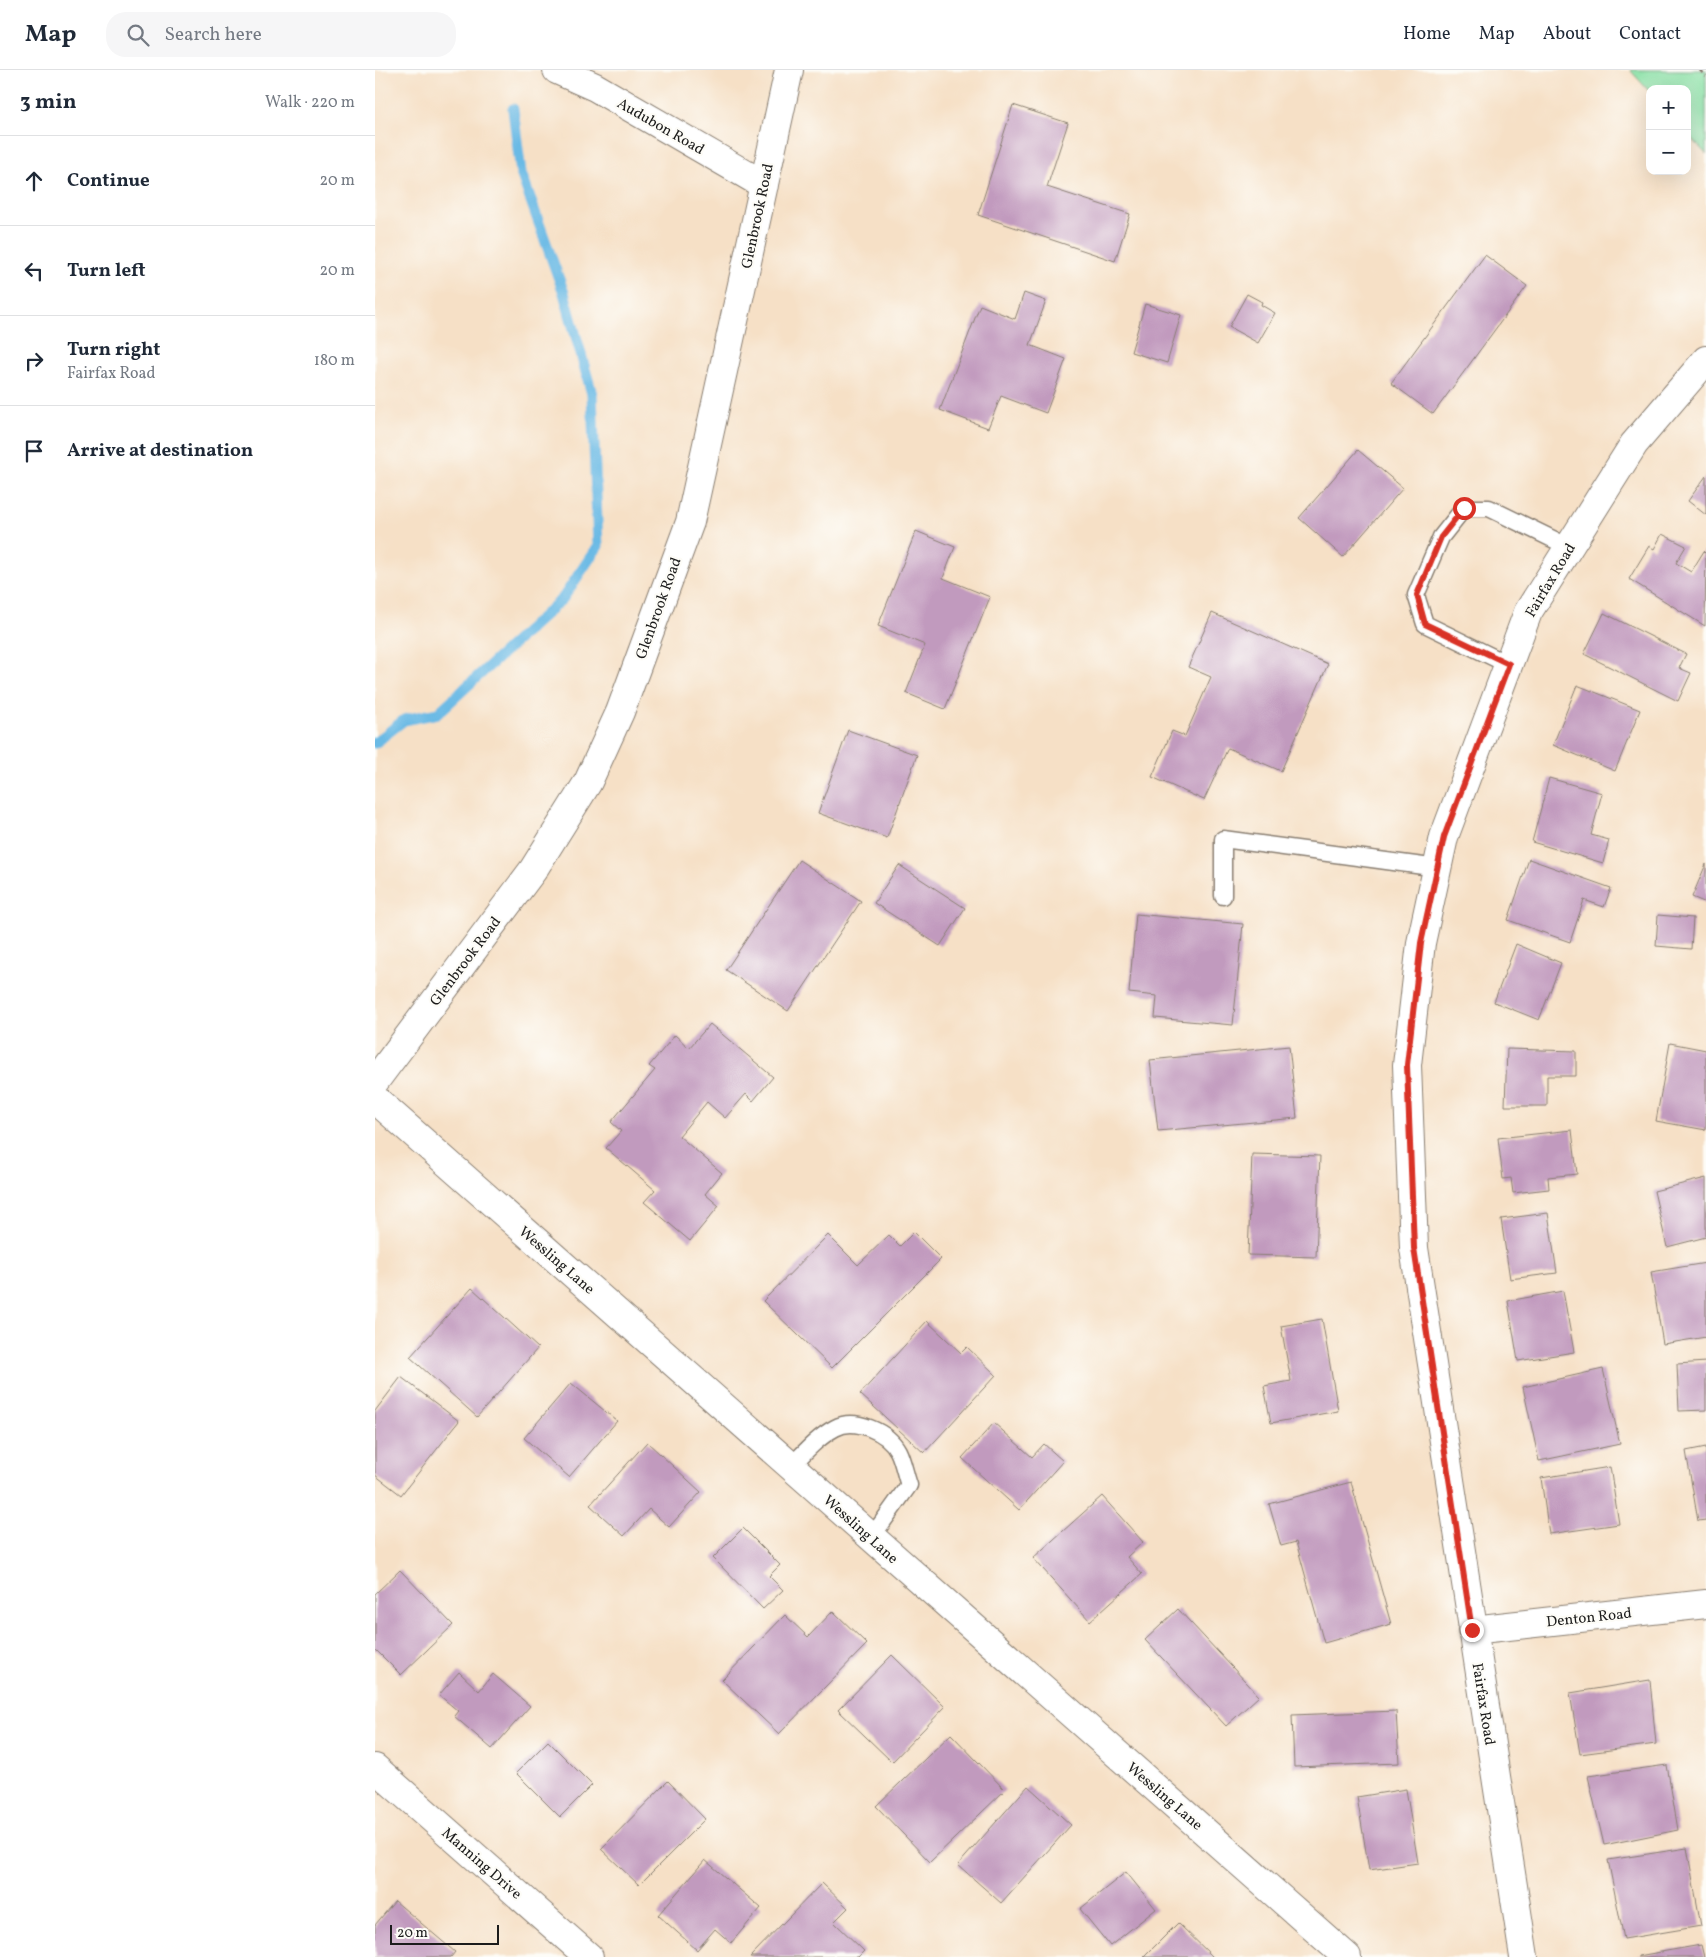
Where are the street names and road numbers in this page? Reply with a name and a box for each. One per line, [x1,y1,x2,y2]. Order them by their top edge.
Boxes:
street label: Audubon Road [613,94,708,161]
street label: Glenbrook Road [737,162,780,271]
street label: Fairfax Road [1521,540,1582,622]
street label: Glenbrook Road [631,555,688,662]
street label: Glenbrook Road [426,913,507,1011]
street label: Wessling Lane [514,1222,599,1300]
street label: Wessling Lane [818,1491,902,1569]
street label: Denton Road [1545,1604,1633,1633]
street label: Fairfax Road [1466,1662,1499,1747]
street label: Wessling Lane [1122,1758,1207,1836]
street label: Manning Drive [436,1823,526,1905]

